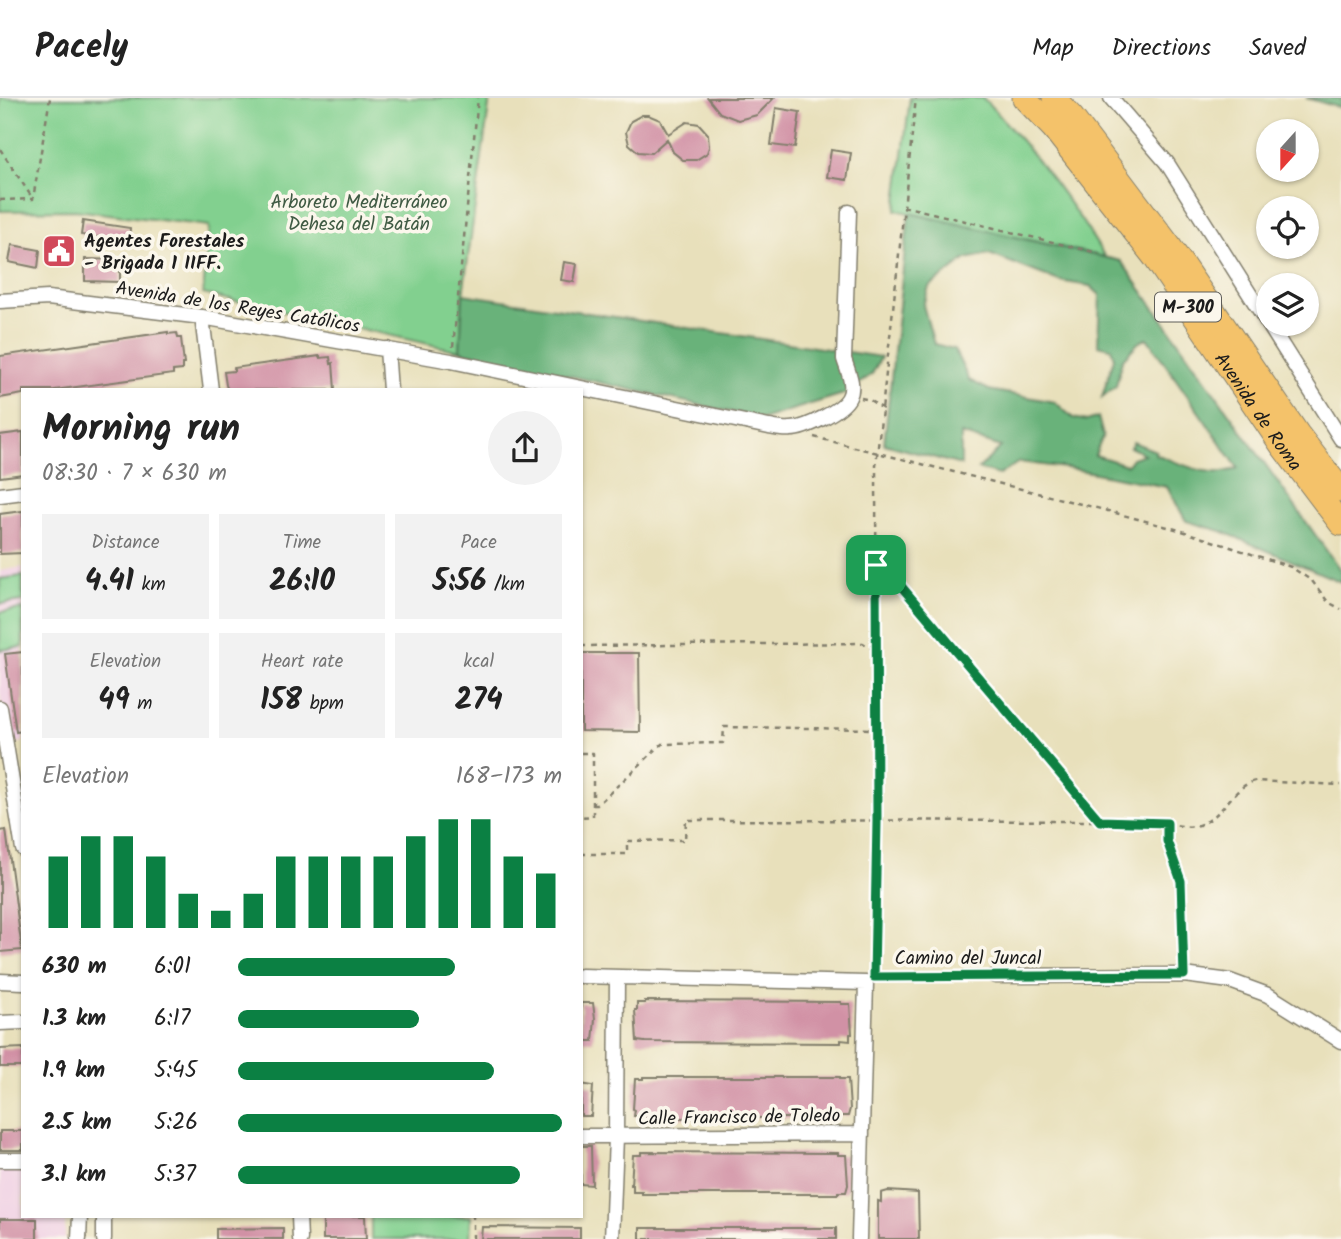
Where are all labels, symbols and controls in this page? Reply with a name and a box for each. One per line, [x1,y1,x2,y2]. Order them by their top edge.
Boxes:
text: Pacely [35,22,128,75]
text: Map [1032,29,1074,68]
text: Directions [1112,29,1211,68]
text: Saved [1249,29,1306,68]
north arrow [1256,119,1320,182]
map controls [1256,119,1319,336]
park label: Arboreto Mediterráneo Dehesa del Batán [270,188,448,240]
button: locate [1256,196,1319,259]
place label: Agentes Forestales - Brigada 1 IIFF. [84,227,245,279]
public building icon: Agentes Forestales - Brigada 1 IIFF. [40,232,78,270]
button: layers [1256,273,1319,336]
street label: Avenida de los Reyes Católicos [113,274,362,342]
road number: M-300 [1155,292,1221,322]
street label: Avenida de Roma [1206,347,1309,478]
text: Morning run [42,400,240,460]
button: share [488,411,562,485]
text: 08:30 · 7 × 630 m [42,456,227,492]
text: Distance [91,528,159,558]
text: Time [283,528,321,558]
text: Pace [461,528,497,558]
pin [846,535,906,595]
icon: arrive [857,546,895,584]
text: 4.41 [85,558,134,606]
text: 26:10 [269,558,335,606]
text: 5:56 [432,558,486,606]
text: km [134,570,166,600]
text: /km [486,570,525,600]
text: Elevation [89,647,161,677]
text: Heart rate [261,647,343,677]
text: kcal [463,647,494,677]
text: 49 [98,677,130,725]
text: 158 [260,677,302,725]
text: 274 [455,677,503,725]
text: m [130,689,152,719]
text: bpm [302,689,344,719]
text: Elevation [42,759,129,795]
text: 168–173 m [456,759,562,795]
street label: Camino del Juncal [895,944,1042,974]
text: 630 m [42,949,107,985]
text: 6:01 [154,949,191,985]
text: 1.3 km [42,1001,106,1037]
text: 6:17 [154,1001,190,1037]
text: 1.9 km [42,1053,105,1089]
text: 5:45 [154,1053,197,1089]
street label: Calle Francisco de Toledo [638,1101,841,1135]
text: 2.5 km [42,1105,112,1141]
text: 5:26 [154,1105,198,1141]
text: 3.1 km [42,1157,106,1193]
text: 5:37 [154,1157,196,1193]

